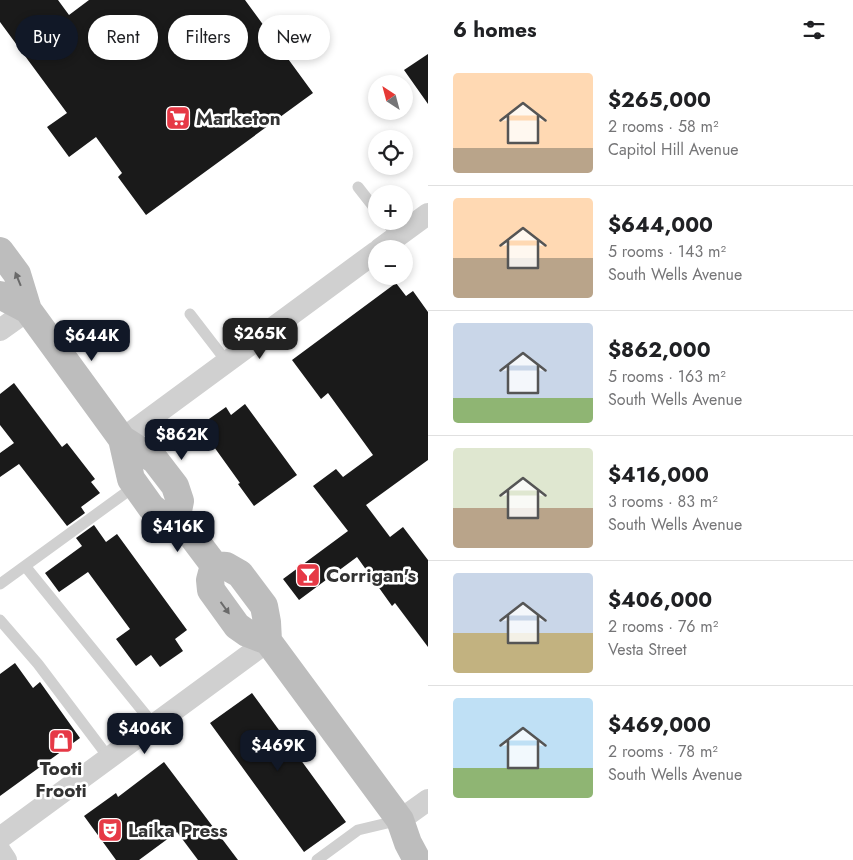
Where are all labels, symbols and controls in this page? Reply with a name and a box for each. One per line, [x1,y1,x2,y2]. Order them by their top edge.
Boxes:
chip: Buy [15,15,78,60]
chip: Rent [88,15,158,60]
chip: Filters [168,15,248,60]
chip: New [258,15,330,60]
text: 6 homes [453,15,537,45]
icon: filters [800,16,828,44]
north arrow [368,75,412,120]
map controls [368,75,413,285]
text: $265,000 [608,85,711,115]
icon: home [493,93,553,153]
supermarket icon: Marketon [165,105,191,131]
place label: Marketon [196,105,281,132]
text: 2 rooms · 58 m² [608,115,719,138]
button: locate [368,130,413,175]
text: Capitol Hill Avenue [608,138,739,161]
button: + [368,185,413,230]
text: $644,000 [608,210,713,240]
icon: home [493,218,553,278]
button: − [368,240,413,285]
text: 5 rooms · 143 m² [608,240,726,263]
text: South Wells Avenue [608,263,742,286]
one-way arrow [14,271,22,286]
pin: $265K [225,318,295,360]
pin: $644K [57,320,127,362]
text: $265K [234,322,286,345]
text: $644K [65,324,119,347]
text: $862,000 [608,335,711,365]
icon: home [493,343,553,403]
text: 5 rooms · 163 m² [608,365,726,388]
text: South Wells Avenue [608,388,742,411]
pin: $862K [147,418,217,461]
text: $862K [156,423,208,446]
text: $416,000 [608,460,709,490]
icon: home [493,468,553,528]
text: 3 rooms · 83 m² [608,490,718,513]
pin: $416K [143,510,213,553]
text: South Wells Avenue [608,513,742,536]
text: $416K [152,515,204,538]
bar icon: Corrigan's [295,562,321,588]
place label: Corrigan's [326,562,417,589]
text: $406,000 [608,585,712,615]
icon: home [493,593,553,653]
one-way arrow [220,602,230,615]
text: 2 rooms · 76 m² [608,615,718,638]
text: Vesta Street [608,638,686,661]
text: $469,000 [608,710,711,740]
pin: $406K [110,712,180,755]
text: $406K [118,717,172,740]
icon: home [493,718,553,778]
shop icon: Tooti Frooti [48,728,74,754]
pin: $469K [243,730,313,772]
text: $469K [251,734,305,757]
text: 2 rooms · 78 m² [608,740,718,763]
place label: Tooti Frooti [35,755,87,804]
text: South Wells Avenue [608,763,742,786]
theatre icon: Laika Press [97,817,123,843]
place label: Laika Press [128,817,228,844]

